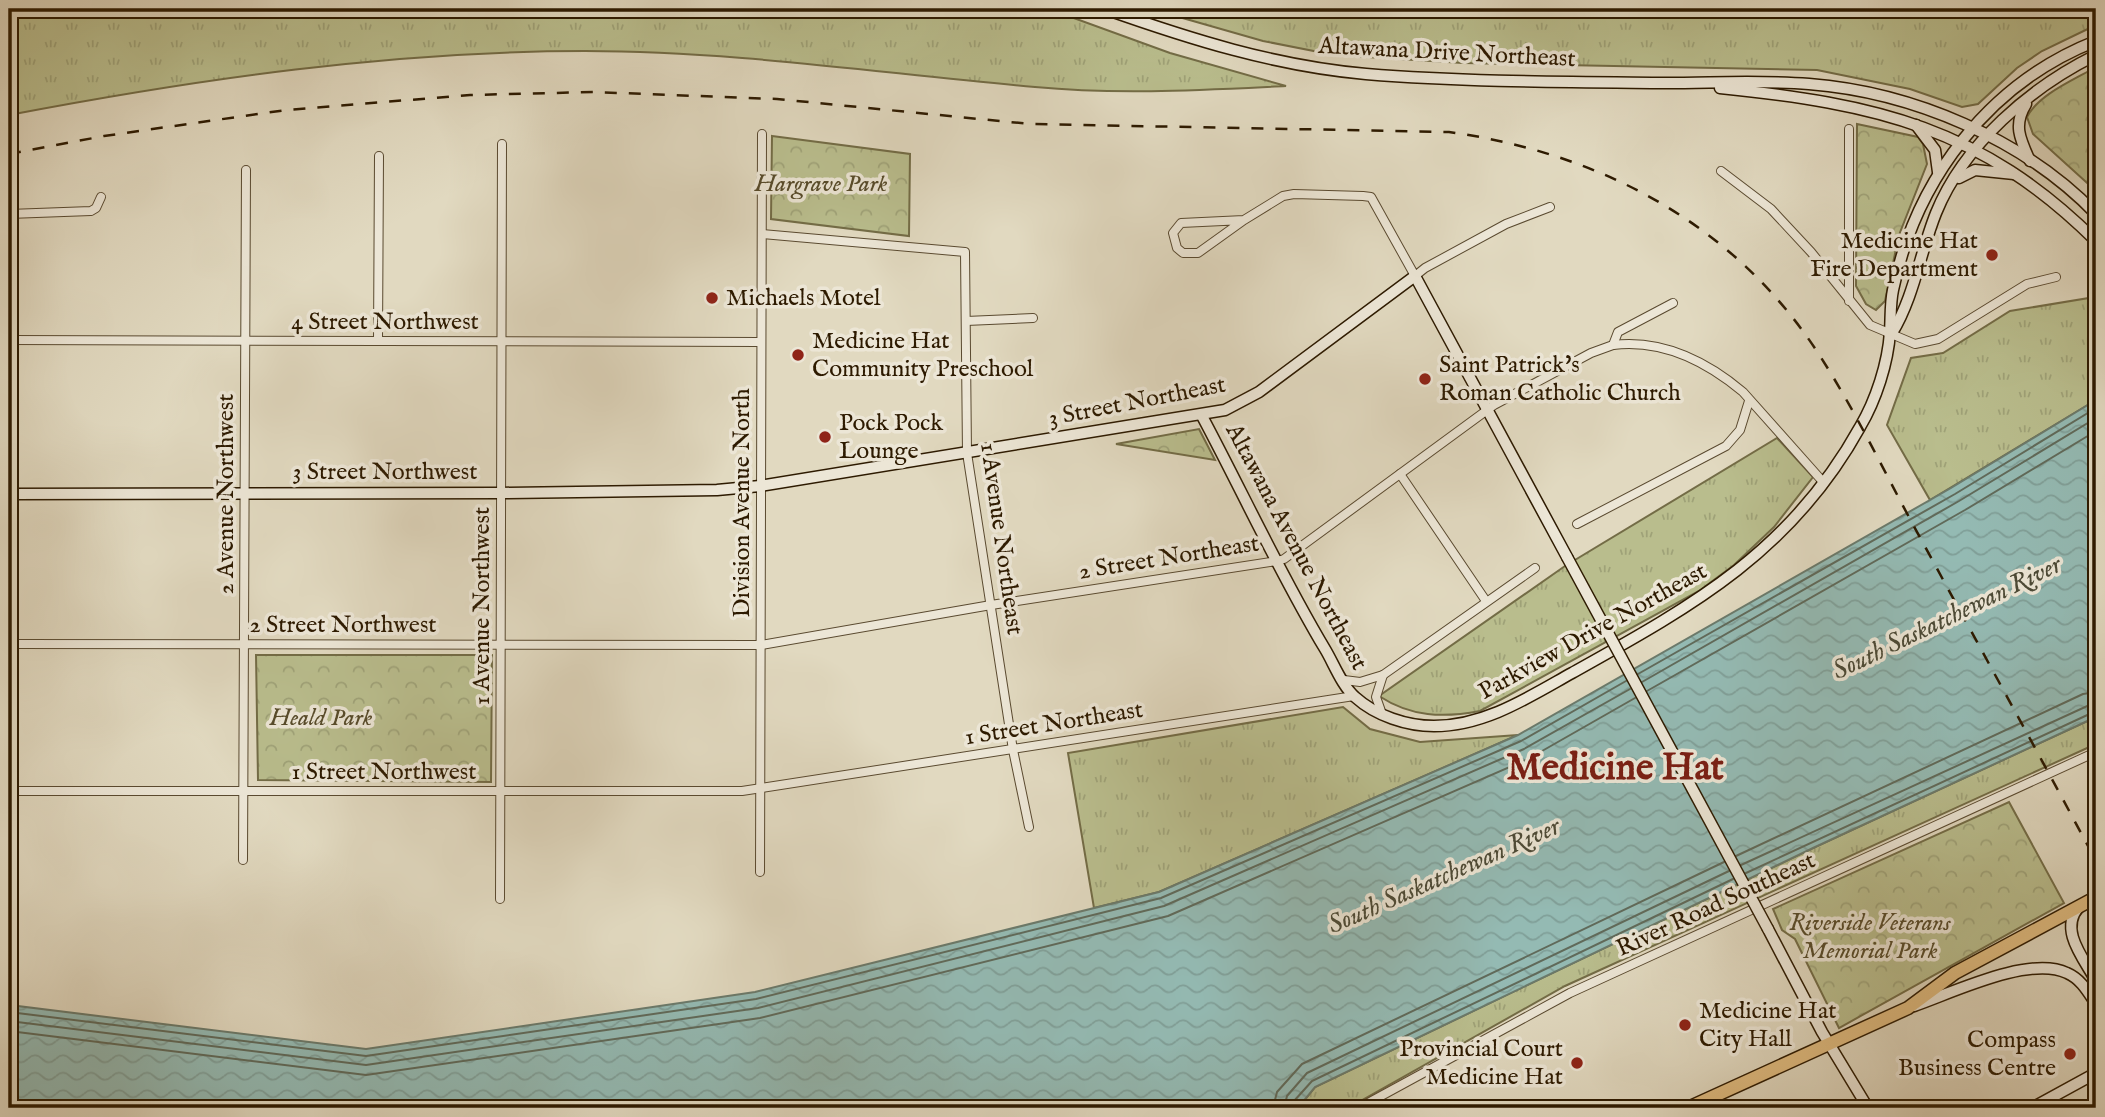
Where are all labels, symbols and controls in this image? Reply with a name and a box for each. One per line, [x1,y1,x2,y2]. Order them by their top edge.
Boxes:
street label: Altawana Drive Northeast [1317,31,1576,75]
park label: Hargrave Park [754,169,888,200]
place label: Medicine Hat Fire Department [1810,226,1978,285]
marker: Medicine Hat Fire Department [1984,247,2000,263]
place label: Michaels Motel [726,283,881,314]
marker: Michaels Motel [704,290,720,306]
street label: 4 Street Northwest [291,307,479,338]
place label: Medicine Hat Community Preschool [812,326,1034,385]
marker: Medicine Hat Community Preschool [790,347,806,363]
place label: Saint Patrick's Roman Catholic Church [1439,350,1681,409]
street label: 3 Street Northeast [1046,370,1228,434]
marker: Saint Patrick's Roman Catholic Church [1417,371,1433,387]
street label: Division Avenue North [727,388,758,618]
street label: 2 Avenue Northwest [211,394,242,594]
place label: Pock Pock Lounge [839,408,943,467]
street label: Altawana Avenue Northeast [1217,417,1374,676]
marker: Pock Pock Lounge [817,429,833,445]
street label: 1 Avenue Northeast [972,441,1030,637]
street label: 3 Street Northwest [293,457,477,488]
street label: 1 Avenue Northwest [467,507,498,705]
street label: 2 Street Northeast [1077,528,1261,588]
water label: South Saskatchewan River [1827,548,2068,688]
street label: Parkview Drive Northeast [1473,556,1713,708]
street label: 2 Street Northwest [249,610,437,641]
street label: 1 Street Northeast [963,695,1145,753]
park label: Heald Park [269,703,373,734]
district label: Medicine Hat [1506,745,1724,793]
street label: 1 Street Northwest [292,757,476,788]
water label: South Saskatchewan River [1323,809,1566,942]
street label: River Road Southeast [1612,845,1820,965]
park label: Riverside Veterans Memorial Park [1789,908,1952,967]
place label: Medicine Hat City Hall [1699,996,1836,1055]
marker: Medicine Hat City Hall [1677,1017,1693,1033]
place label: Compass Business Centre [1898,1025,2056,1084]
place label: Provincial Court Medicine Hat [1399,1034,1563,1093]
marker: Compass Business Centre [2062,1046,2078,1062]
marker: Provincial Court Medicine Hat [1569,1055,1585,1071]

